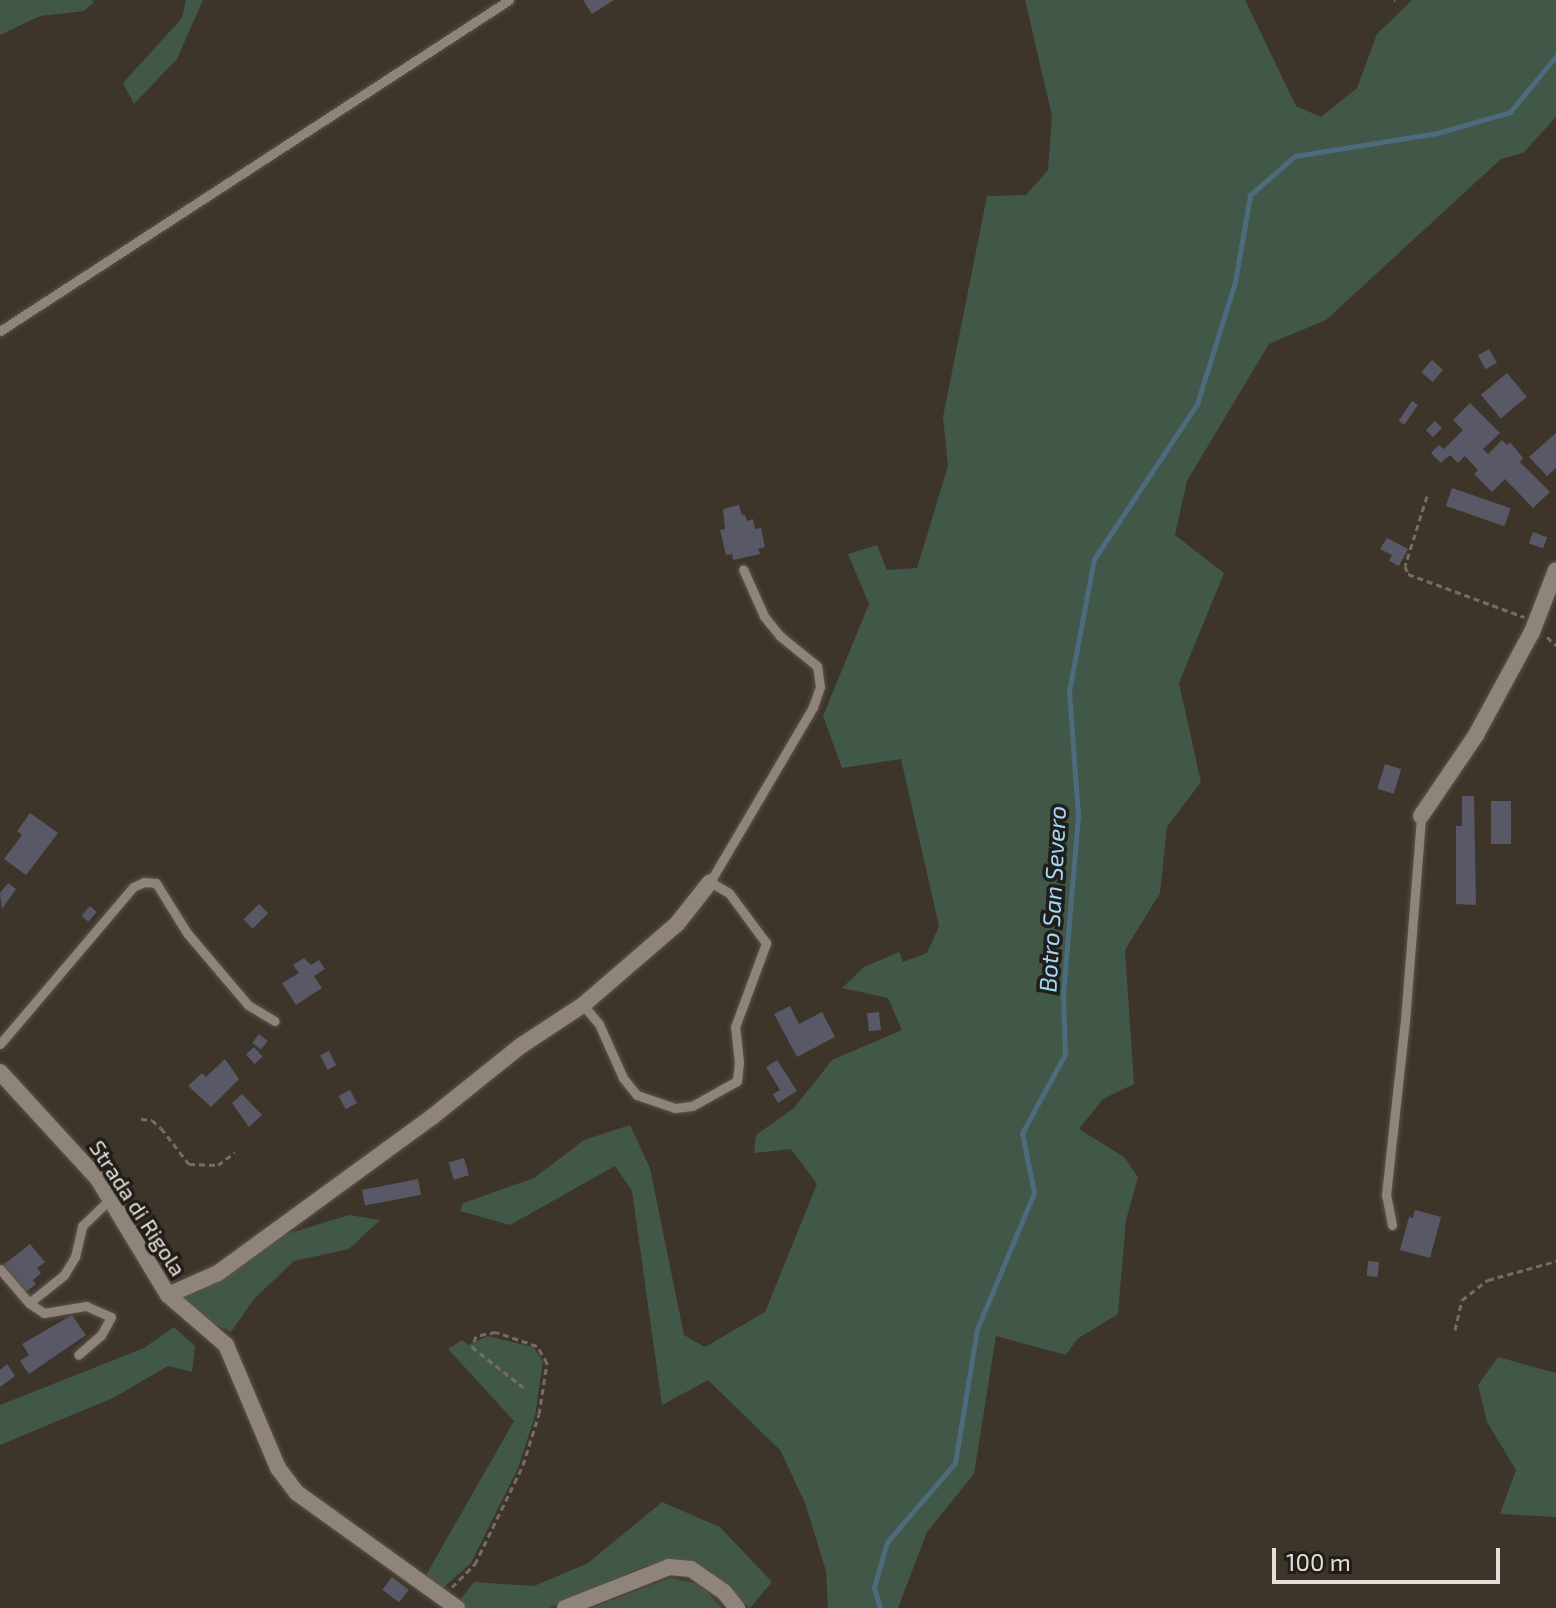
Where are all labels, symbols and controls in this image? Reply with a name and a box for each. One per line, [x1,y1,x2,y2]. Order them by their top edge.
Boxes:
water label: Botro San Severo [1033,805,1071,993]
street label: Strada di Rigola [84,1135,192,1281]
scale bar [1276,1532,1504,1582]
text: 100 m [1286,1547,1351,1576]

